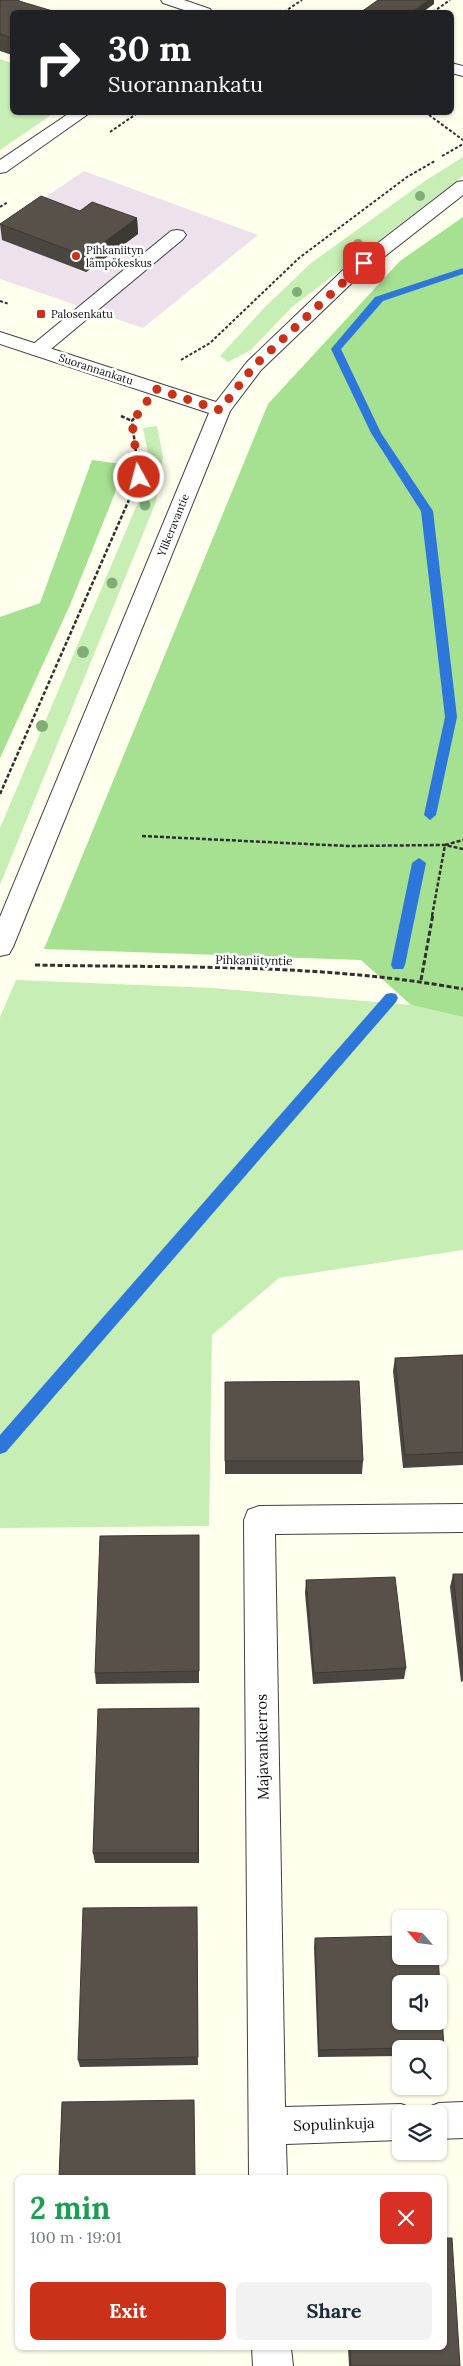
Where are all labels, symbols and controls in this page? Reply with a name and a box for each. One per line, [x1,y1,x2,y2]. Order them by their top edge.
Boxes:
text: 30 m [108,26,191,71]
icon: right [25,30,90,95]
text: Suorannankatu [108,70,263,98]
pin [343,242,385,284]
place label: Pihkaniityn lämpökeskus [86,243,152,270]
icon: arrive [350,249,378,277]
marker: Pihkaniityn lämpökeskus [70,250,82,262]
place label: Palosenkatu [51,307,113,321]
marker: Palosenkatu [35,308,47,320]
street label: Suorannankatu [57,350,135,388]
position arrow [112,450,164,502]
street label: Ylikeravantie [154,492,192,559]
street label: Pihkaniityntie [215,952,293,968]
street label: Majavankierros [252,1694,272,1800]
north arrow [392,1910,448,1965]
map controls [392,1910,447,2160]
button: sound [392,1975,447,2030]
button: search [392,2040,447,2095]
button: layers [392,2105,447,2160]
street label: Sopulinkuja [293,2113,375,2135]
text: 2 min [30,2189,110,2227]
button: close [380,2192,432,2244]
text: 100 m · 19:01 [30,2227,121,2247]
button: Exit [30,2282,226,2340]
button: Share [236,2282,432,2340]

